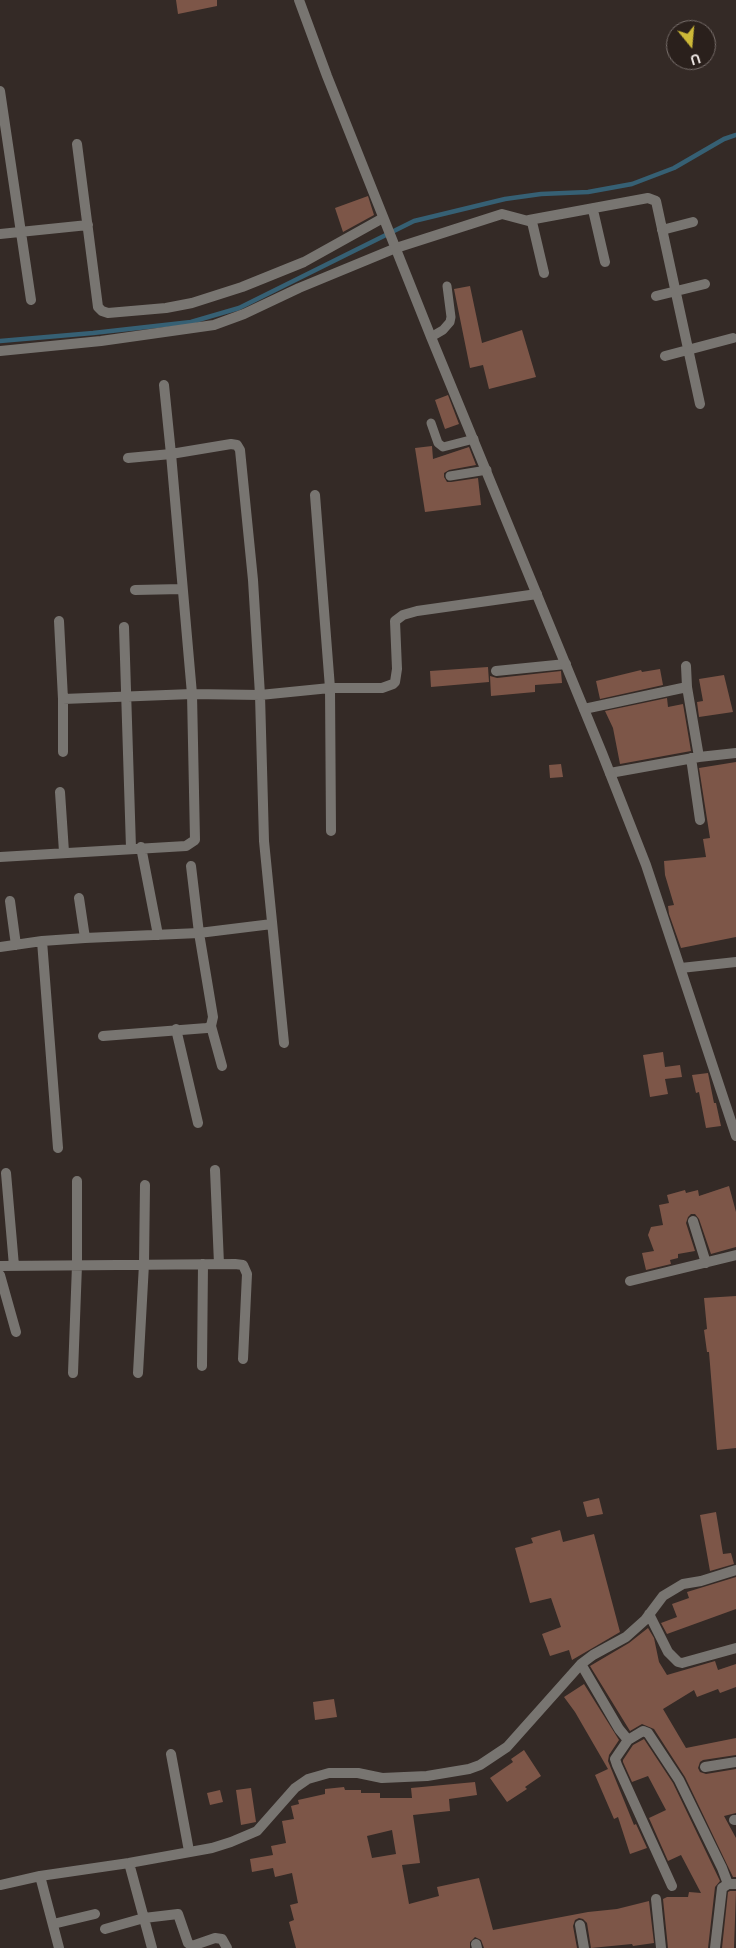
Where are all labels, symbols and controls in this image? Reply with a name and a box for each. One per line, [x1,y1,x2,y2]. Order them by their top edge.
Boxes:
north arrow [666,20,716,70]
text: U [688,49,702,68]

